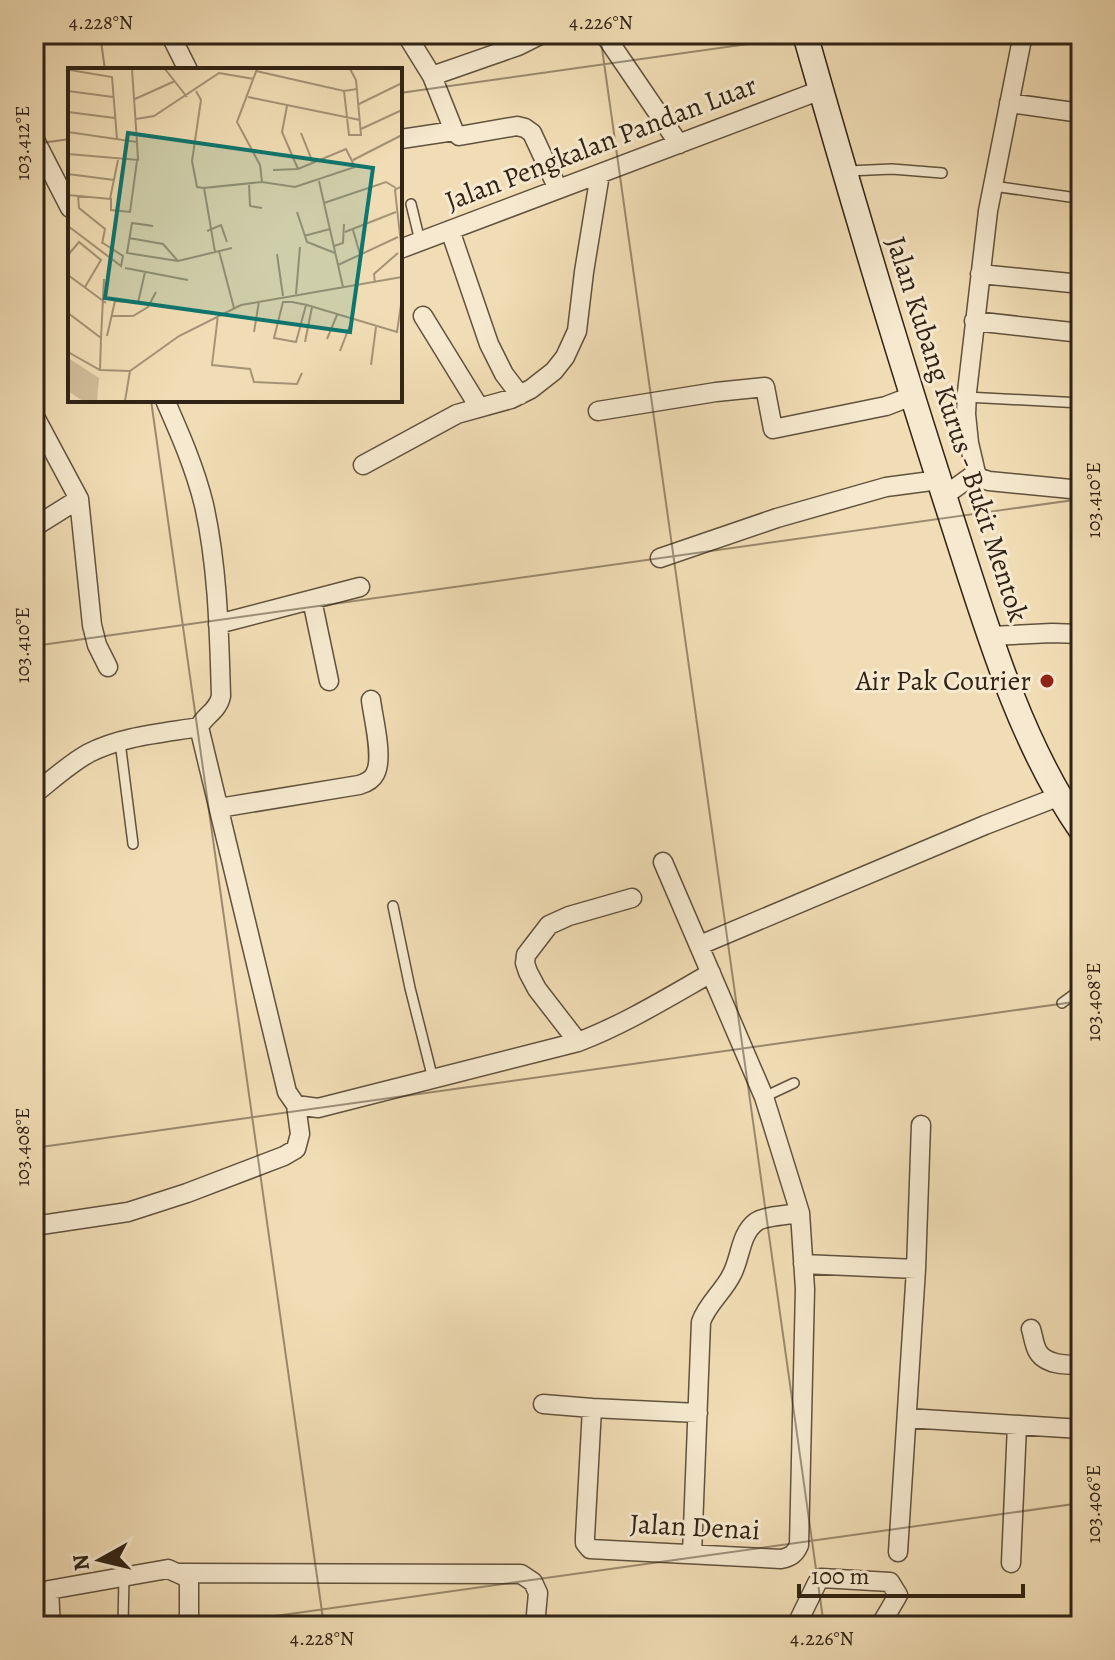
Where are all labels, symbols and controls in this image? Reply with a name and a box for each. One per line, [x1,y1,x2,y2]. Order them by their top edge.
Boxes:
text: 4.228°N [69,9,133,36]
text: 4.226°N [569,9,633,36]
street label: Jalan Pengkalan Pandan Luar [440,66,762,220]
inset map [68,68,402,402]
text: 103.412°E [9,105,36,181]
street label: Jalan Kubang Kurus - Bukit Mentok [877,231,1037,627]
text: 103.410°E [1080,462,1107,538]
text: 103.410°E [9,607,36,683]
place label: Air Pak Courier [855,662,1031,700]
marker: Air Pak Courier [1038,672,1056,690]
text: 103.408°E [1080,962,1107,1042]
text: 103.408°E [9,1107,36,1187]
text: 103.406°E [1080,1465,1107,1543]
street label: Jalan Denai [629,1505,761,1549]
north arrow [60,1520,140,1600]
scale bar [799,1548,1023,1598]
text: N [65,1553,97,1573]
text: 100 m [811,1560,870,1592]
text: 4.228°N [290,1625,354,1652]
text: 4.226°N [790,1625,854,1652]

